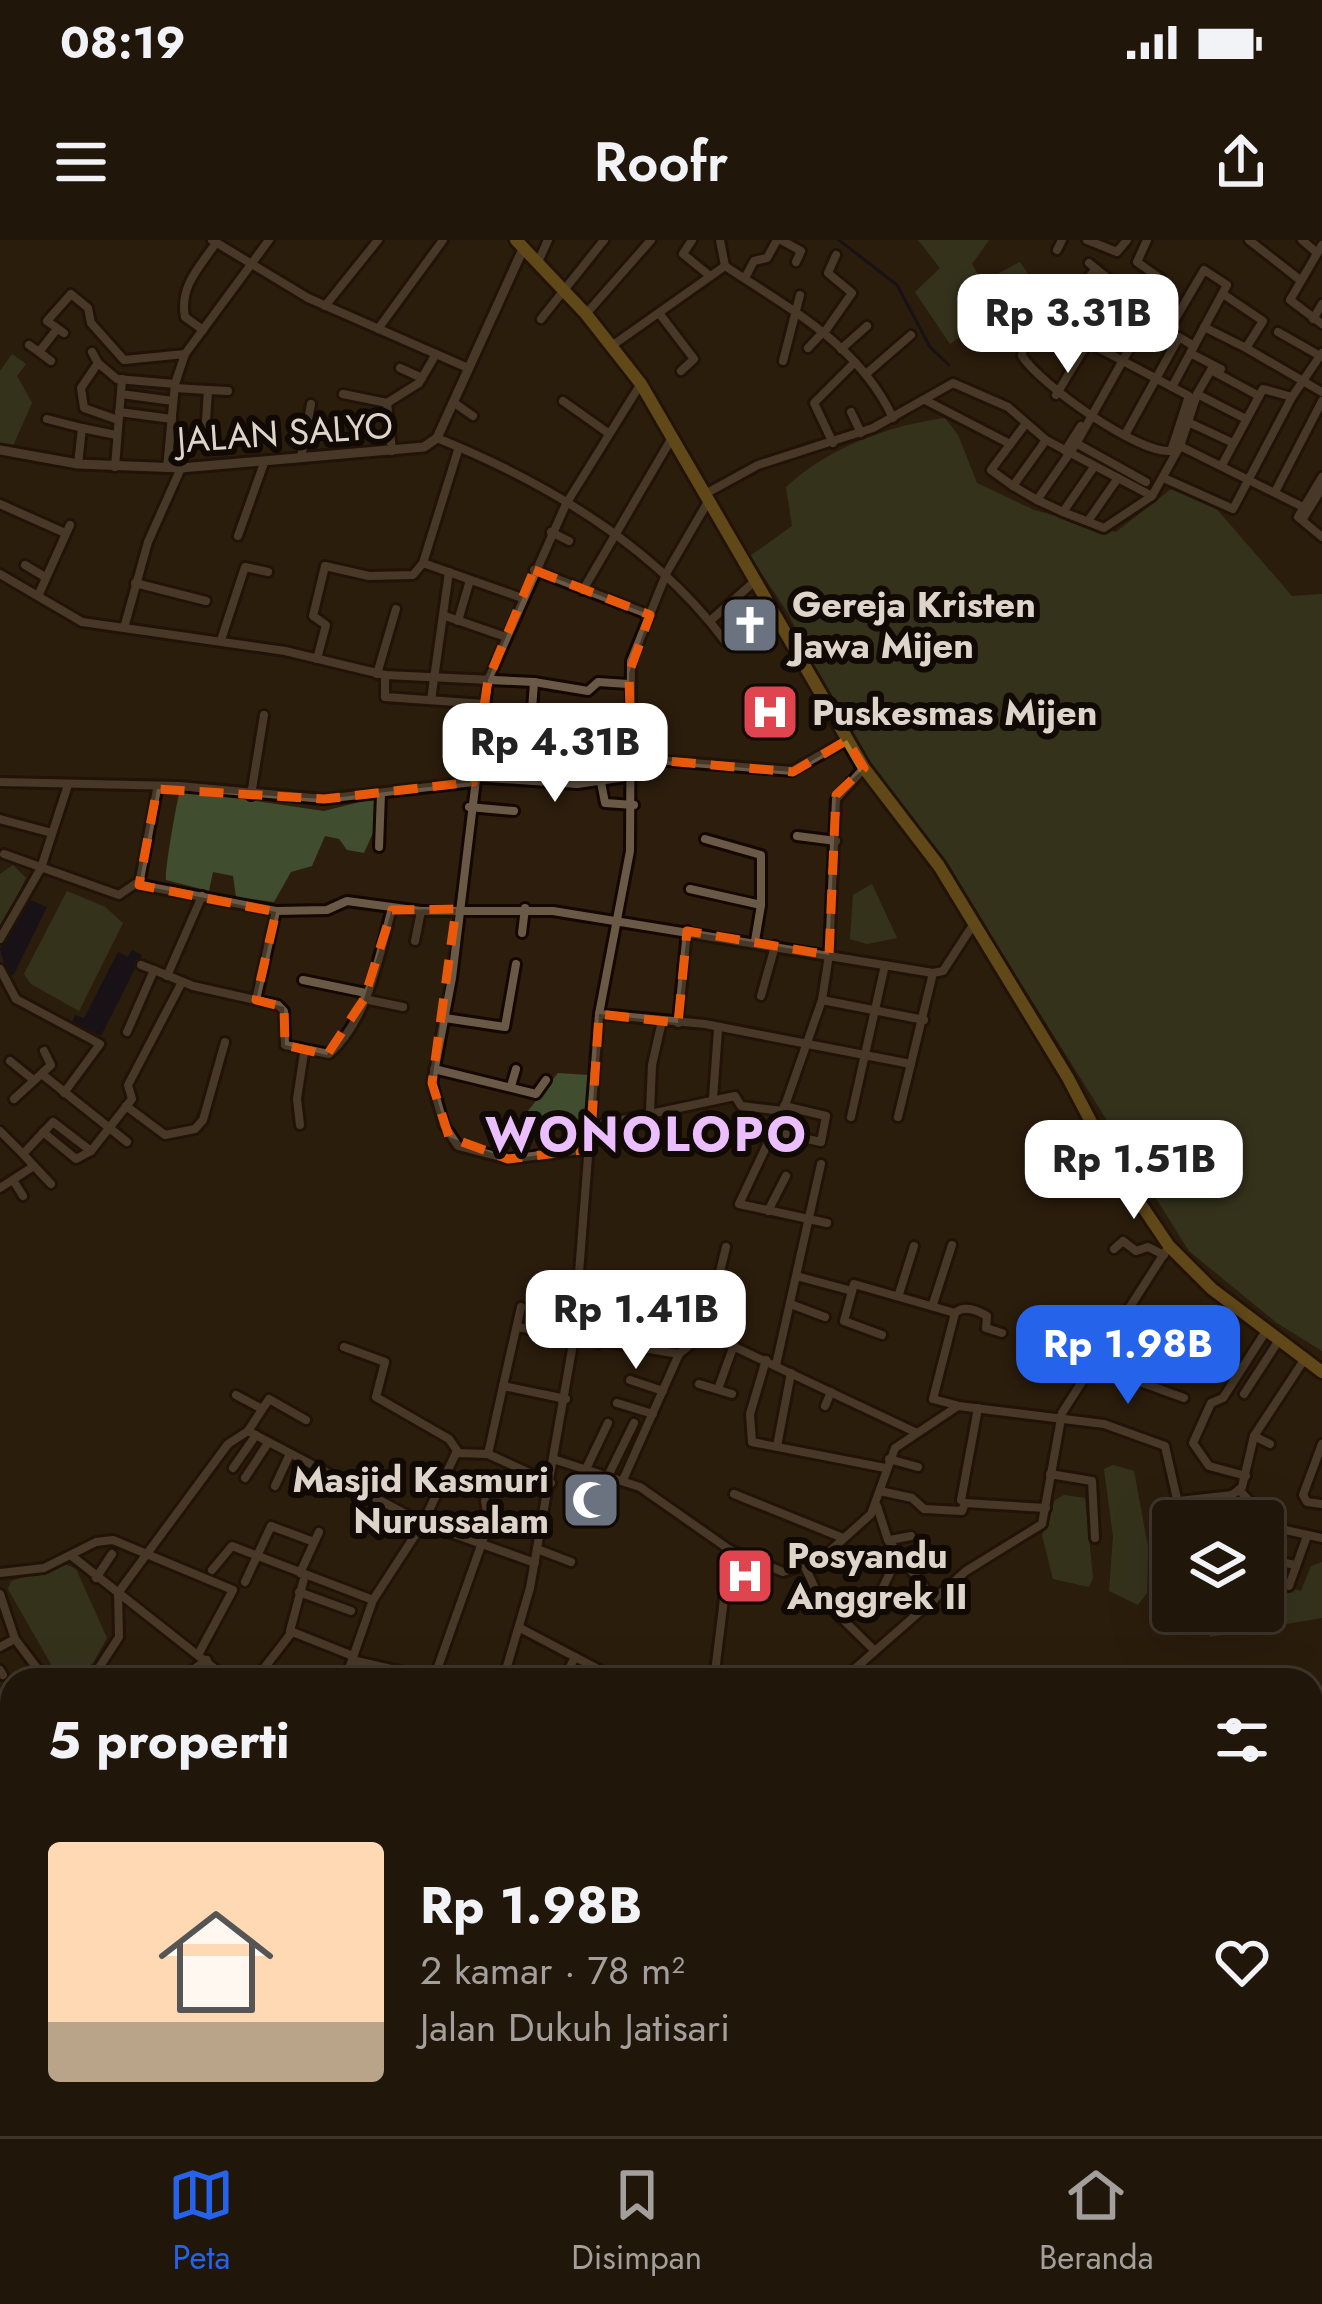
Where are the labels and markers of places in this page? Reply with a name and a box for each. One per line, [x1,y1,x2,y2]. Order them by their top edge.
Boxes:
pin: Rp 3.31B [944,274,1192,376]
place label: Gereja Kristen Jawa Mijen [786,578,1036,671]
church icon: Gereja Kristen Jawa Mijen [719,594,781,656]
hospital icon: Puskesmas Mijen [739,681,801,743]
place label: Puskesmas Mijen [812,686,1097,738]
pin: Rp 4.31B [431,703,679,805]
pin: Rp 1.51B [1010,1120,1258,1222]
pin: Rp 1.41B [512,1270,760,1372]
pin: Rp 1.98B [1004,1305,1252,1407]
place label: Masjid Kasmuri Nurussalam [292,1453,549,1546]
mosque icon: Masjid Kasmuri Nurussalam [560,1469,622,1531]
place label: Posyandu Anggrek II [786,1529,968,1622]
hospital icon: Posyandu Anggrek II [714,1545,776,1607]

